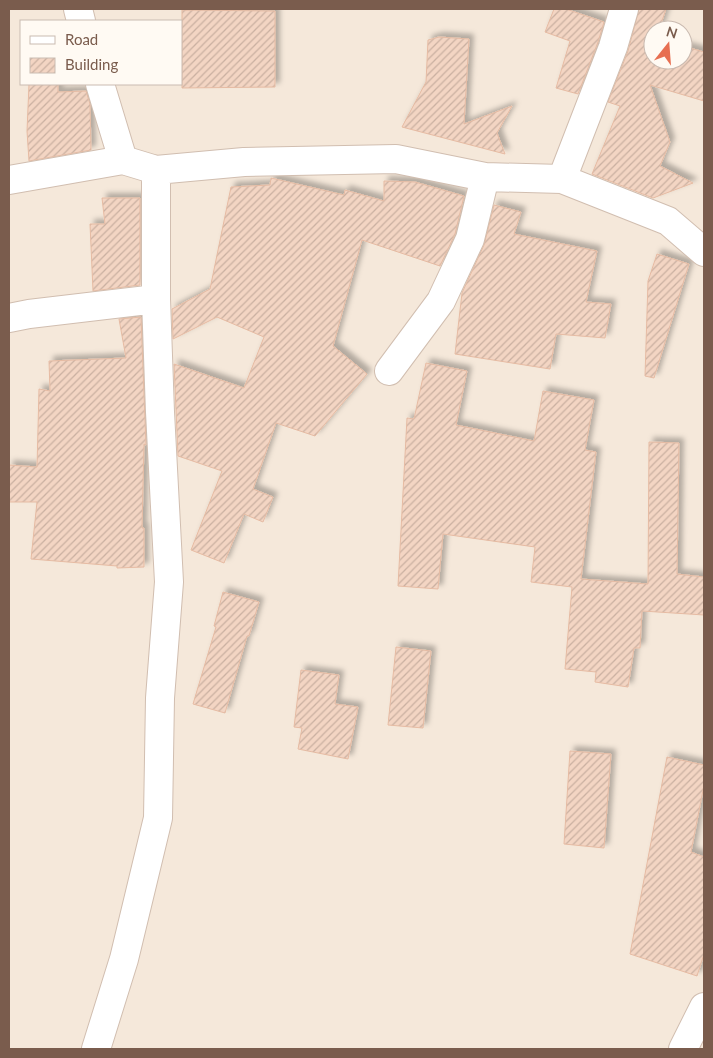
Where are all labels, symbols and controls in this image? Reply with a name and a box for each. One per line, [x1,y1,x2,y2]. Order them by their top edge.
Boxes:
legend [20,20,182,85]
north arrow [643,20,693,70]
text: N [664,22,680,42]
text: Road [65,30,98,48]
text: Building [65,55,118,73]

